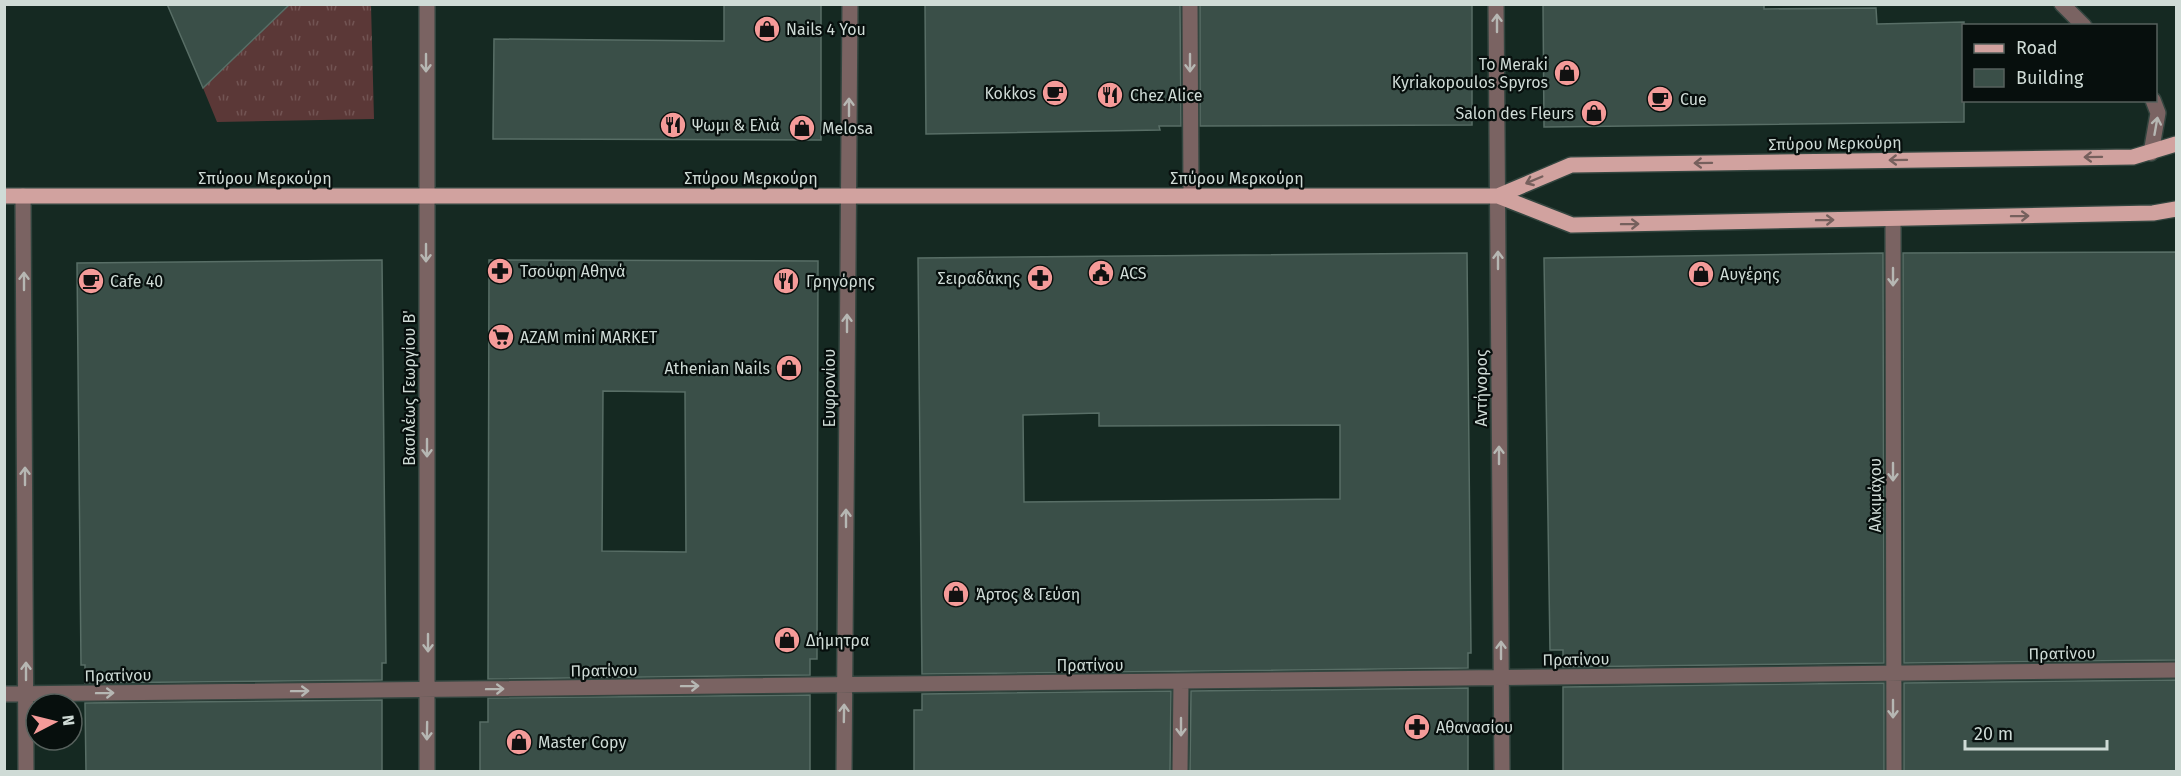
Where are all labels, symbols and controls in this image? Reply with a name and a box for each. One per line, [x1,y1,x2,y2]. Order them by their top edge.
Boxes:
shop icon: Nails 4 You [752,14,782,44]
one-way arrow [1491,14,1503,34]
place label: Nails 4 You [786,20,866,39]
legend [1962,24,2157,102]
text: Road [2016,37,2058,59]
one-way arrow [420,52,432,72]
one-way arrow [1184,52,1196,72]
place label: To Meraki Kyriakopoulos Spyros [1392,55,1548,92]
shop icon: To Meraki Kyriakopoulos Spyros [1552,58,1582,88]
text: Building [2016,67,2084,89]
cafe icon: Kokkos [1040,78,1070,108]
restaurant icon: Chez Alice [1095,80,1125,110]
place label: Kokkos [984,84,1036,103]
cafe icon: Cue [1645,84,1675,114]
place label: Chez Alice [1130,86,1202,105]
place label: Cue [1680,90,1707,109]
one-way arrow [843,98,855,118]
shop icon: Salon des Fleurs [1579,98,1609,128]
place label: Salon des Fleurs [1455,104,1574,123]
restaurant icon: Ψωμι & Ελιά [658,110,688,140]
shop icon: Melosa [787,113,817,143]
place label: Ψωμι & Ελιά [692,116,780,135]
one-way arrow [2151,117,2162,137]
place label: Melosa [822,119,873,138]
street label: Σπύρου Μερκούρη [1768,133,1902,154]
one-way arrow [2083,152,2103,163]
one-way arrow [1888,154,1908,166]
one-way arrow [1693,157,1713,169]
street label: Σπύρου Μερκούρη [198,169,332,188]
street label: Σπύρου Μερκούρη [684,169,818,188]
street label: Σπύρου Μερκούρη [1170,169,1304,188]
one-way arrow [1526,175,1544,186]
one-way arrow [2010,210,2030,222]
one-way arrow [1815,214,1835,226]
one-way arrow [1620,218,1640,230]
one-way arrow [420,243,432,263]
one-way arrow [1492,251,1504,271]
pharmacy icon: Τσούφη Αθηνά [485,256,515,286]
public building icon: ACS [1086,258,1116,288]
shop icon: Αυγέρης [1686,259,1716,289]
place label: Τσούφη Αθηνά [520,262,626,281]
pharmacy icon: Σειραδάκης [1025,263,1055,293]
place label: ACS [1120,264,1147,283]
place label: Αυγέρης [1720,265,1780,284]
cafe icon: Cafe 40 [76,266,106,296]
restaurant icon: Γρηγόρης [771,266,801,296]
one-way arrow [1887,267,1899,287]
place label: Σειραδάκης [938,269,1021,288]
one-way arrow [18,272,30,292]
place label: Cafe 40 [110,272,163,291]
place label: Γρηγόρης [806,272,875,291]
street label: Βασιλέως Γεωργίου Β' [400,310,419,466]
one-way arrow [842,314,853,334]
supermarket icon: AZAM mini MARKET [486,322,516,352]
place label: AZAM mini MARKET [520,328,658,347]
street label: Ευφρονίου [820,349,839,427]
street label: Αντήνορος [1472,349,1491,426]
shop icon: Athenian Nails [774,353,804,383]
place label: Athenian Nails [664,359,770,378]
one-way arrow [421,438,433,458]
one-way arrow [1493,446,1505,466]
street label: Αλκιμάχου [1866,458,1885,532]
one-way arrow [1887,462,1899,482]
one-way arrow [19,467,31,487]
one-way arrow [840,509,852,529]
shop icon: Άρτος & Γεύση [941,579,971,609]
place label: Άρτος & Γεύση [976,585,1080,604]
shop icon: Δήμητρα [772,625,802,655]
place label: Δήμητρα [806,631,869,650]
one-way arrow [422,633,434,653]
one-way arrow [1495,641,1507,661]
street label: Πρατίνου [2028,643,2096,664]
street label: Πρατίνου [1542,649,1610,670]
street label: Πρατίνου [1056,656,1124,675]
street label: Πρατίνου [570,660,638,681]
one-way arrow [20,662,32,682]
street label: Πρατίνου [84,665,152,686]
one-way arrow [679,681,699,692]
one-way arrow [484,683,504,695]
one-way arrow [289,685,309,697]
one-way arrow [94,687,114,699]
north arrow [24,692,84,752]
one-way arrow [1887,699,1899,719]
one-way arrow [838,704,850,724]
pharmacy icon: Αθανασίου [1402,712,1432,742]
scale bar [1965,713,2108,751]
text: N [58,714,78,727]
one-way arrow [1175,716,1187,736]
place label: Αθανασίου [1436,718,1513,737]
one-way arrow [421,720,433,740]
text: 20 m [1974,723,2013,745]
shop icon: Master Copy [504,727,534,757]
place label: Master Copy [538,733,627,752]

